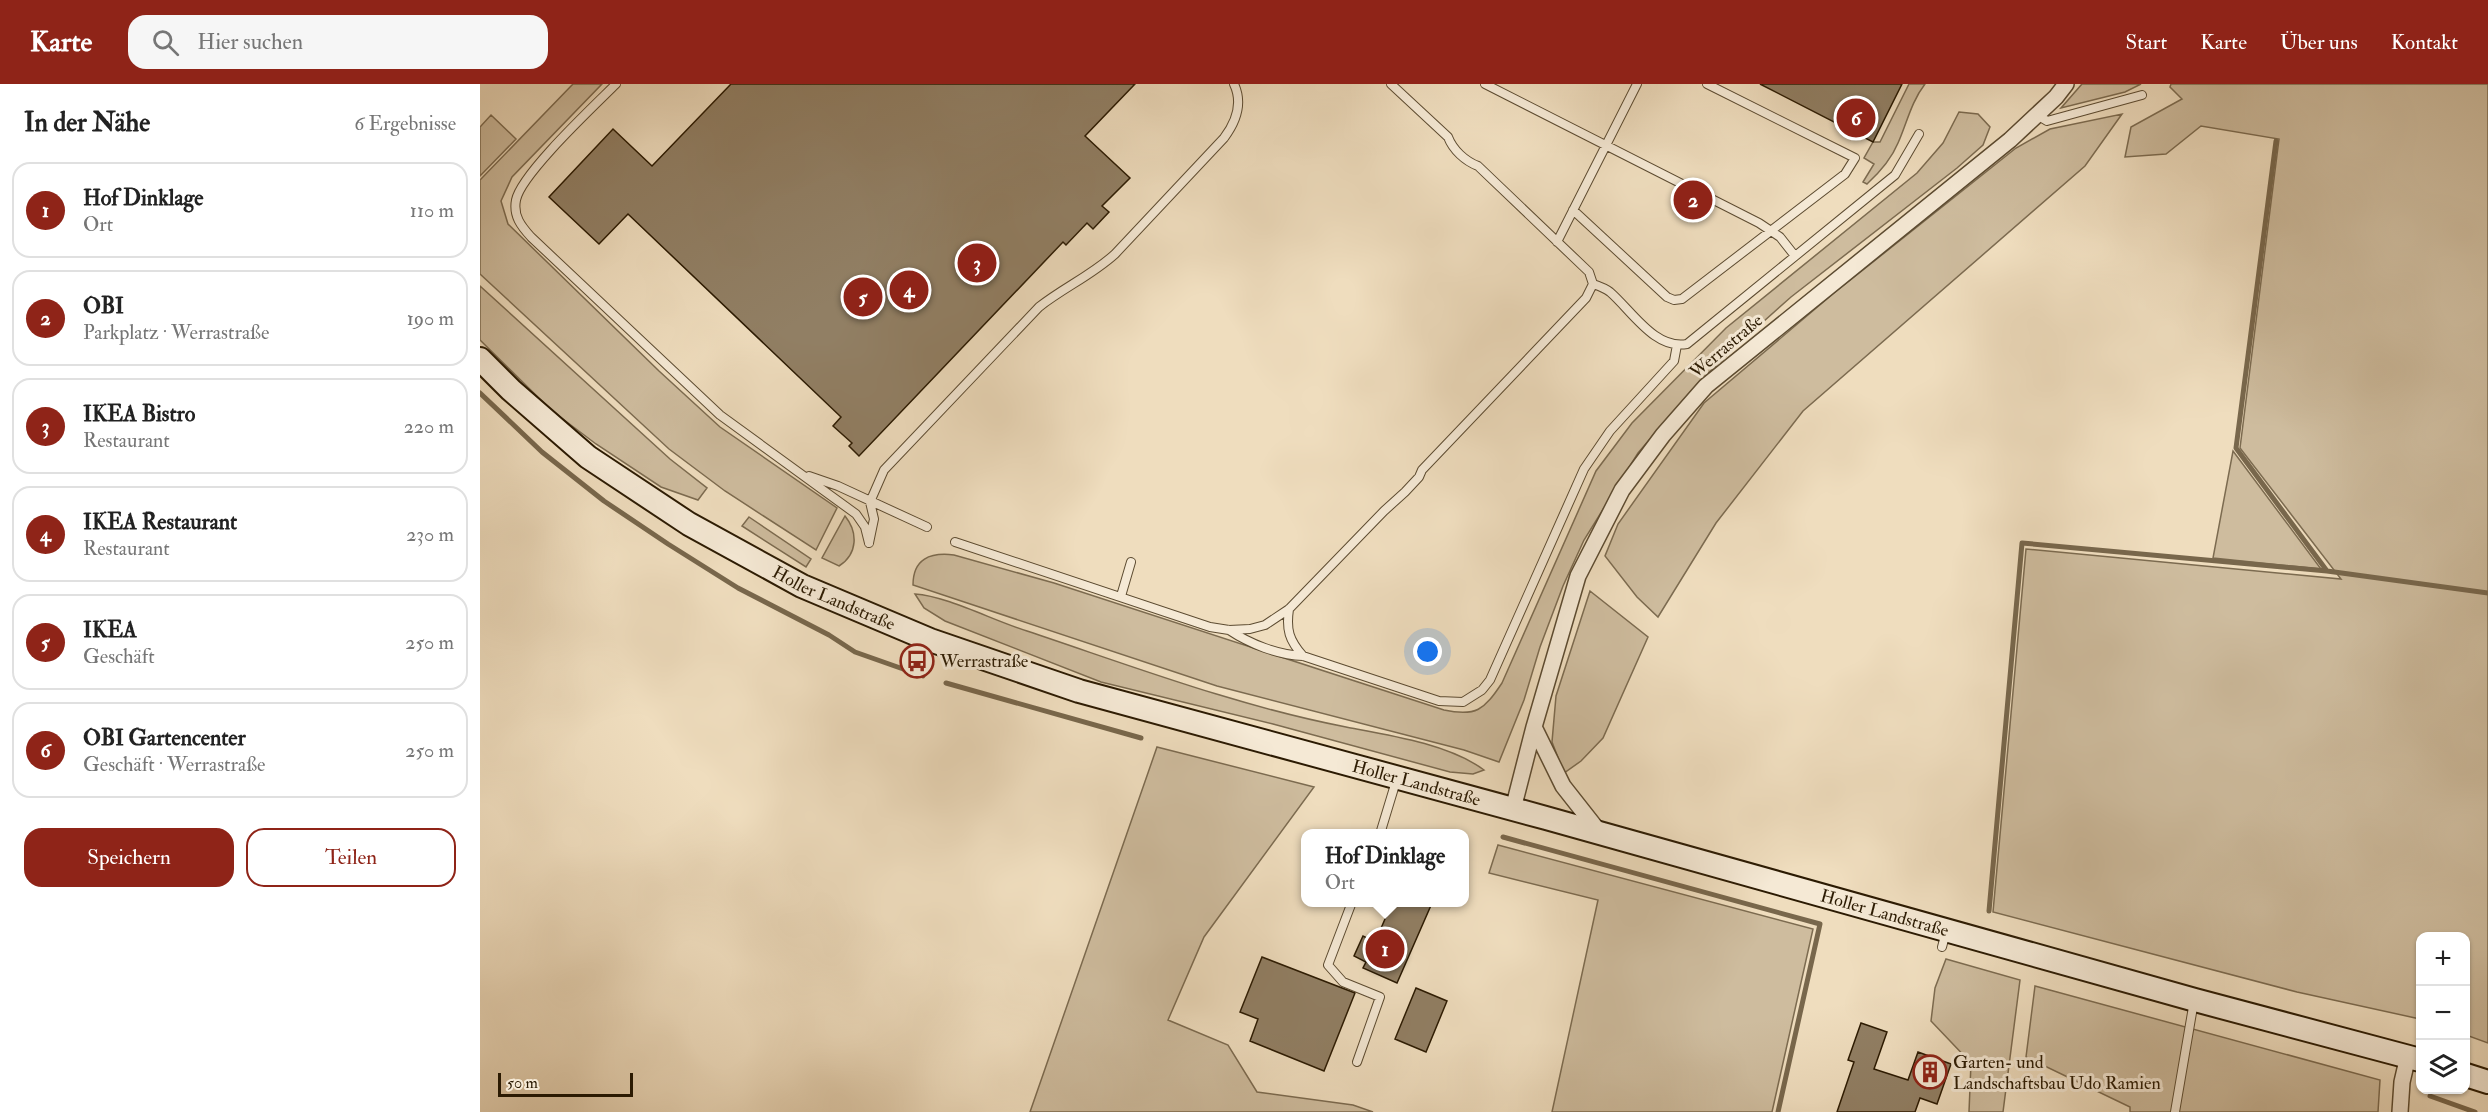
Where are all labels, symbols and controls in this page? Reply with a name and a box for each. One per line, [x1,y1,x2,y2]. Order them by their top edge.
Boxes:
search box [128,15,548,69]
text: Karte [30,25,92,60]
icon: search [149,26,182,59]
text: Hier suchen [197,28,303,56]
text: Start [2125,29,2167,56]
text: Karte [2200,29,2247,56]
text: Über uns [2280,29,2358,56]
text: Kontakt [2391,29,2458,56]
pin: 6 [1836,96,1876,141]
text: In der Nähe [24,107,150,139]
text: 6 Ergebnisse [354,111,456,136]
pin: 2 [1674,178,1712,222]
text: Hof Dinklage [83,184,203,212]
text: 1 [42,198,49,223]
text: 110 m [410,198,454,223]
text: Ort [83,212,113,237]
pin: 3 [958,240,996,285]
pin: 4 [890,268,928,312]
pin: 5 [844,274,883,320]
text: OBI [83,292,124,320]
text: 2 [40,306,51,331]
text: 190 m [407,306,454,331]
street label: Werrastraße [1684,309,1768,384]
text: Parkplatz · Werrastraße [83,320,269,345]
text: IKEA Bistro [83,400,195,428]
text: 3 [42,414,49,439]
text: 220 m [404,414,454,439]
text: Restaurant [83,428,170,453]
text: IKEA Restaurant [83,508,237,536]
text: 4 [40,522,51,547]
text: 230 m [406,522,454,547]
text: Restaurant [83,536,170,561]
street label: Holler Landstraße [768,561,899,636]
text: IKEA [83,616,137,644]
text: 5 [41,630,50,655]
text: 250 m [405,630,454,655]
your location [1413,637,1442,666]
bus stop icon: Werrastraße [899,643,935,679]
text: Geschäft [83,644,155,669]
place label: Werrastraße [939,650,1029,673]
text: OBI Gartencenter [83,724,246,752]
text: 6 [40,738,51,763]
text: 250 m [405,738,454,763]
text: Geschäft · Werrastraße [83,752,265,777]
street label: Holler Landstraße [1349,755,1484,812]
button: Speichern [24,828,234,887]
button: Teilen [246,828,456,887]
popup [1301,829,1469,907]
text: Hof Dinklage [1325,842,1445,870]
text: Ort [1325,870,1355,895]
street label: Holler Landstraße [1818,884,1952,942]
pin: 1 [1366,926,1404,972]
map controls [2416,932,2470,1094]
button: + [2416,932,2470,986]
button: − [2416,986,2470,1040]
button: layers [2416,1040,2470,1094]
place label: Garten- und Landschaftsbau Udo Ramien [1953,1051,2161,1095]
building icon: Garten- und Landschaftsbau Udo Ramien [1912,1054,1948,1090]
scale bar [498,1070,633,1098]
text: 50 m [507,1073,538,1093]

